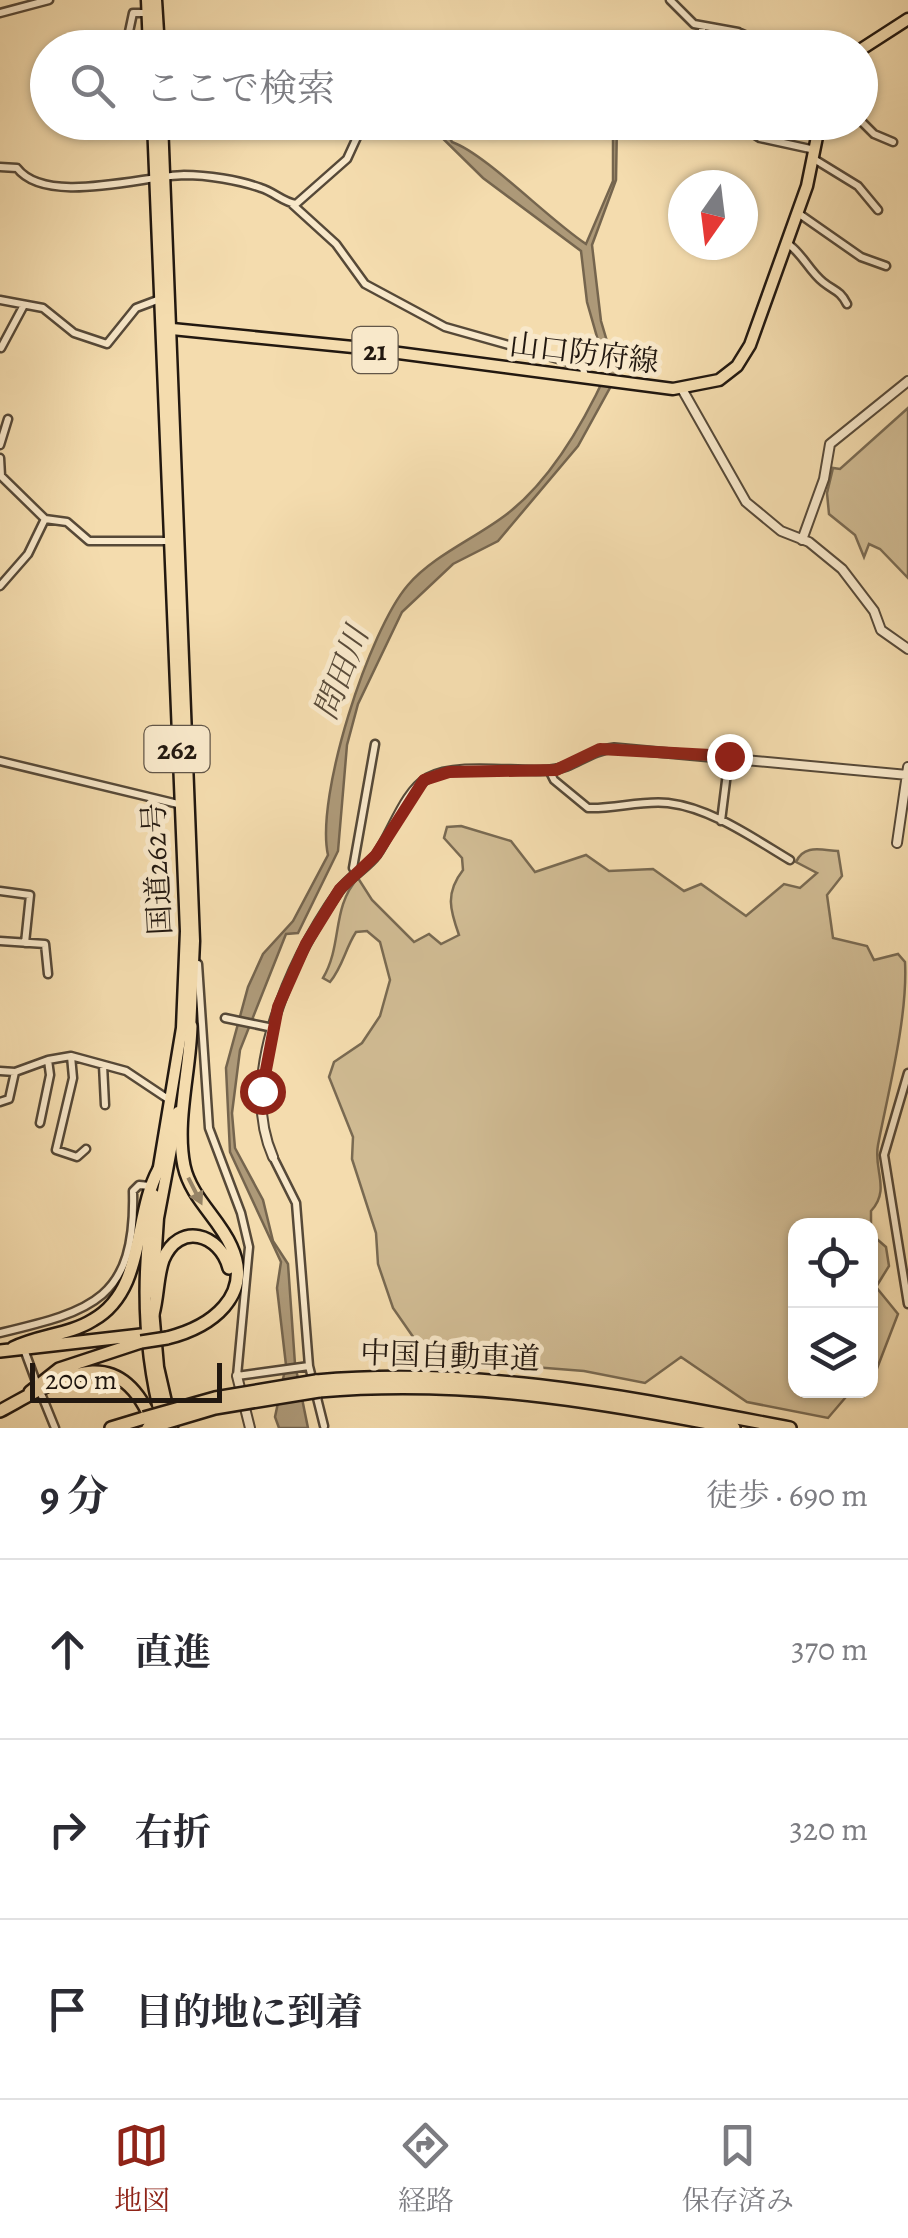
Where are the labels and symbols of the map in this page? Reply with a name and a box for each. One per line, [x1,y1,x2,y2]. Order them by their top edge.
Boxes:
north arrow [668,170,758,260]
street label: 山口防府線 [507,324,661,382]
road number: 21 [352,327,398,373]
water label: 問田川 [303,618,380,726]
road number: 262 [144,726,210,772]
route end [707,734,753,780]
street label: 国道262号 [134,802,180,936]
route start [240,1069,286,1115]
one-way arrow [186,1176,203,1205]
street label: 中国自動車道 [359,1333,541,1379]
scale bar [30,1358,222,1402]

